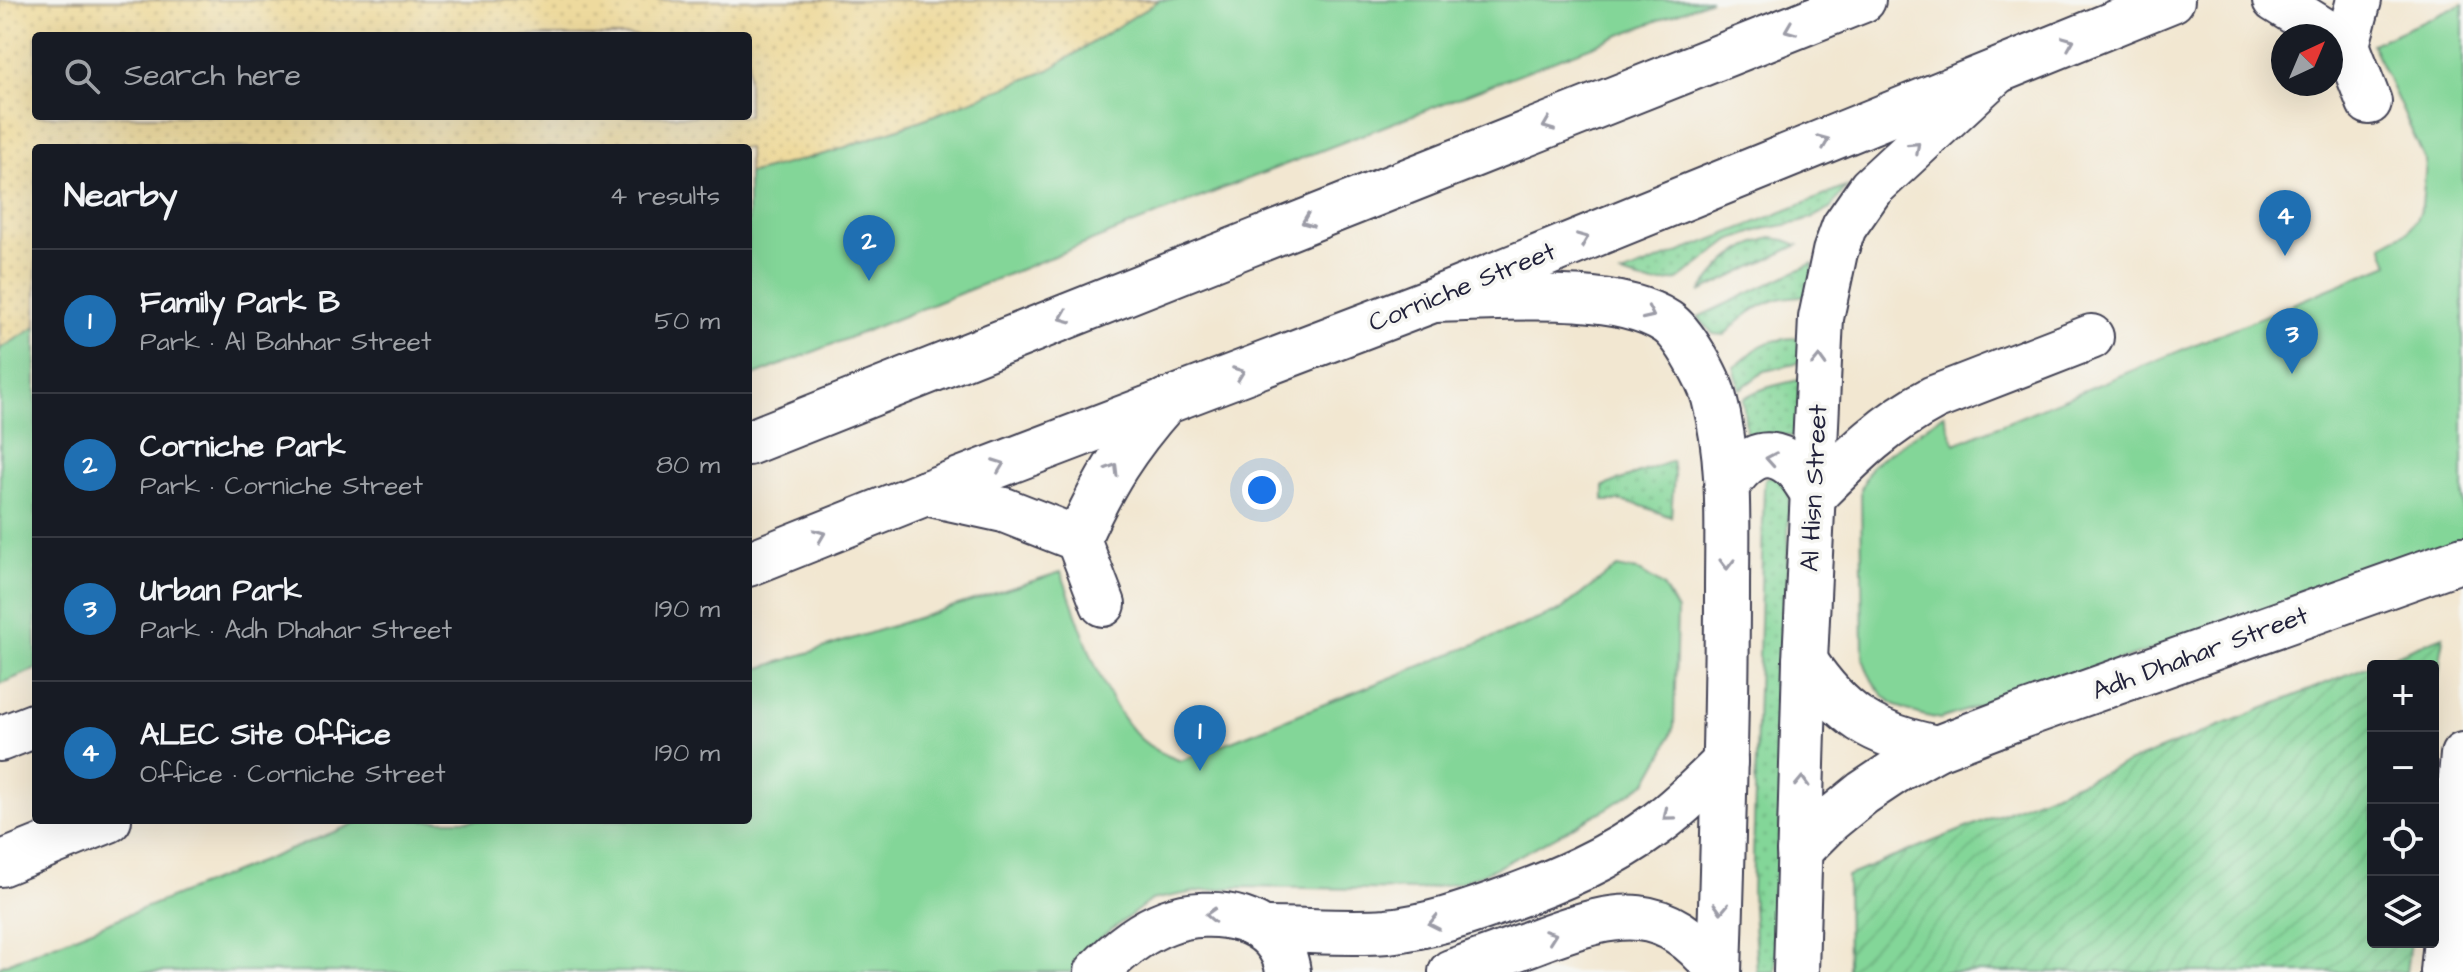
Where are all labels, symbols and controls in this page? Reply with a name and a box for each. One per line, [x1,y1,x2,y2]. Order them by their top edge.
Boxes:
one-way arrow [1784,19,1798,36]
north arrow [2271,24,2343,96]
search box [32,32,752,120]
one-way arrow [2061,35,2075,51]
icon: search [60,54,104,98]
text: Search here [124,55,301,97]
one-way arrow [1542,115,1556,132]
one-way arrow [1816,134,1830,151]
one-way arrow [1906,142,1920,157]
text: Nearby [64,172,178,220]
text: 4 results [610,178,720,214]
pin: 4 [2259,190,2311,256]
one-way arrow [1301,211,1315,228]
pin: 2 [843,215,895,281]
one-way arrow [1575,232,1589,248]
street label: Corniche Street [1363,233,1561,341]
text: Family Park B [140,282,340,324]
text: 1 [88,303,92,339]
text: 50 m [655,303,720,339]
one-way arrow [1641,304,1656,320]
one-way arrow [1059,307,1073,324]
pin: 3 [2266,308,2318,374]
text: Park · Al Bahhar Street [140,324,431,360]
one-way arrow [1811,354,1828,367]
one-way arrow [1231,366,1245,383]
street label: Al Hisn Street [1792,403,1836,573]
text: Corniche Park [140,426,346,468]
text: 2 [83,447,97,483]
text: 80 m [656,447,720,483]
one-way arrow [1765,451,1778,468]
one-way arrow [991,458,1005,475]
one-way arrow [1103,463,1119,478]
text: Park · Corniche Street [140,468,423,504]
your location [1242,470,1282,510]
one-way arrow [812,528,826,545]
one-way arrow [1718,558,1736,571]
text: Urban Park [140,570,302,612]
text: 3 [83,591,97,627]
text: 190 m [655,591,720,627]
street label: Adh Dhahar Street [2087,597,2313,709]
text: Park · Adh Dhahar Street [140,612,452,648]
map controls [2367,660,2439,948]
button: + [2367,660,2439,732]
pin: 1 [1174,705,1226,771]
text: ALEC Site Office [140,714,391,756]
button: − [2367,732,2439,804]
text: 4 [81,735,99,771]
text: 190 m [655,735,720,771]
text: Office · Corniche Street [140,756,446,792]
one-way arrow [1793,775,1810,788]
button: locate [2367,804,2439,876]
one-way arrow [1663,805,1677,820]
button: layers [2367,876,2439,948]
one-way arrow [1713,902,1730,915]
one-way arrow [1204,907,1216,924]
one-way arrow [1427,913,1441,930]
one-way arrow [1543,929,1557,946]

